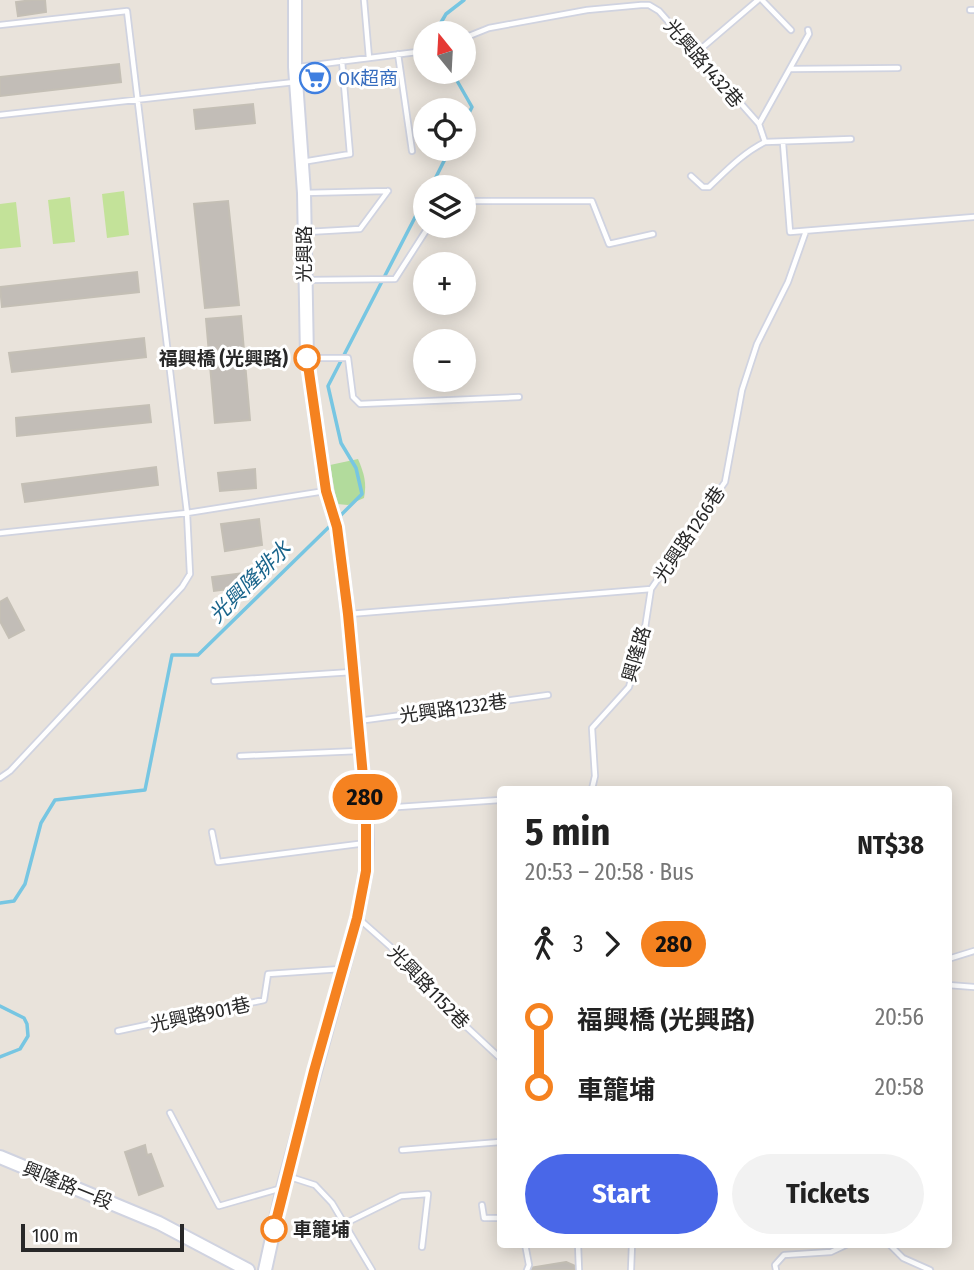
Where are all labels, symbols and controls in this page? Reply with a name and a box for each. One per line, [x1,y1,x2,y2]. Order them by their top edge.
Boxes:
street label: 光興路1432巷 [659,15,748,112]
north arrow [413,21,476,84]
map controls [413,21,476,392]
supermarket icon: OK超商 [298,61,332,95]
place label: OK超商 [338,67,398,90]
button: locate [413,98,476,161]
button: layers [413,175,476,238]
street label: 光興路 [293,225,316,283]
button: + [413,252,476,315]
button: − [413,329,476,392]
marker: 福興橋 (光興路) [294,345,320,371]
place label: 福興橋 (光興路) [159,347,288,370]
street label: 光興路1266巷 [649,482,730,587]
water label: 光興隆排水 [204,535,297,628]
street label: 興隆路 [618,624,655,685]
street label: 光興路1232巷 [398,690,508,727]
line badge: 280 [325,774,405,820]
text: 280 [347,783,383,811]
text: 5 min [525,809,610,855]
text: NT$38 [857,830,924,861]
text: 20:53 – 20:58 · Bus [525,858,694,886]
icon: walk [525,925,563,963]
icon: forward [593,925,631,963]
text: 3 [573,930,583,958]
text: 280 [655,930,692,958]
street label: 光興路1152巷 [383,941,474,1034]
street label: 光興路901巷 [148,993,252,1036]
text: 20:56 [875,1003,924,1031]
text: 福興橋 (光興路) [577,1005,754,1036]
text: 20:58 [875,1073,924,1101]
text: 車籠埔 [577,1075,655,1106]
button: Start [525,1154,718,1234]
button: Tickets [732,1154,924,1234]
street label: 興隆路一段 [19,1157,116,1214]
marker: 車籠埔 [261,1216,287,1242]
place label: 車籠埔 [293,1218,350,1241]
scale bar [21,1221,184,1253]
text: 100 m [32,1224,78,1247]

